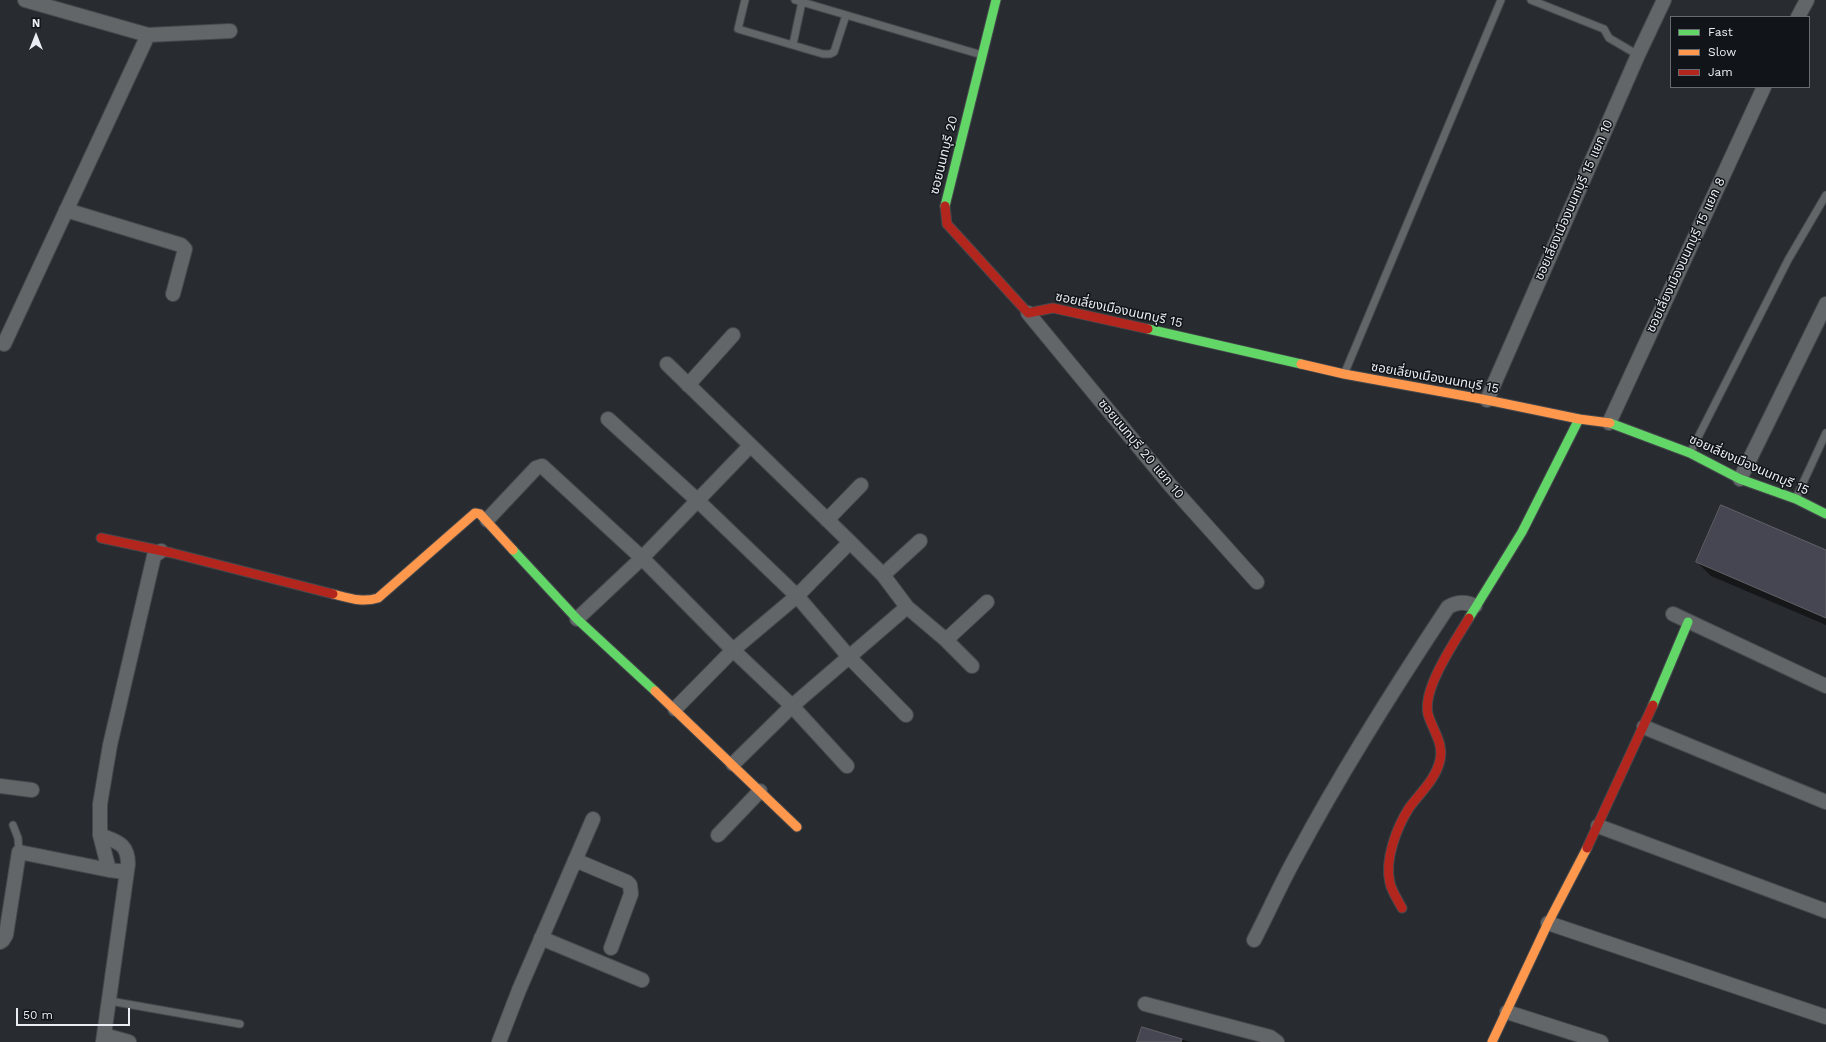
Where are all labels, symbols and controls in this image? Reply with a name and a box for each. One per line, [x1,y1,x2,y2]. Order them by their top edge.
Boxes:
north arrow [16,16,56,56]
legend [1670,16,1810,88]
text: N [32,17,40,30]
text: Fast [1708,25,1733,39]
text: Slow [1708,45,1736,59]
text: Jam [1708,65,1733,79]
street label: ซอยนนทบุรี 20 [927,114,961,196]
street label: ซอยเลี่ยงเมืองนนทบุรี 15 แยก 10 [1531,117,1617,283]
street label: ซอยเลี่ยงเมืองนนทบุรี 15 แยก 8 [1643,175,1729,335]
street label: ซอยเลี่ยงเมืองนนทบุรี 15 [1054,289,1184,331]
street label: ซอยเลี่ยงเมืองนนทบุรี 15 [1370,359,1500,397]
street label: ซอยนนทบุรี 20 แยก 10 [1095,396,1187,502]
street label: ซอยเลี่ยงเมืองนนทบุรี 15 [1687,432,1811,498]
scale bar [18,1000,132,1026]
text: 50 m [23,1008,53,1022]

